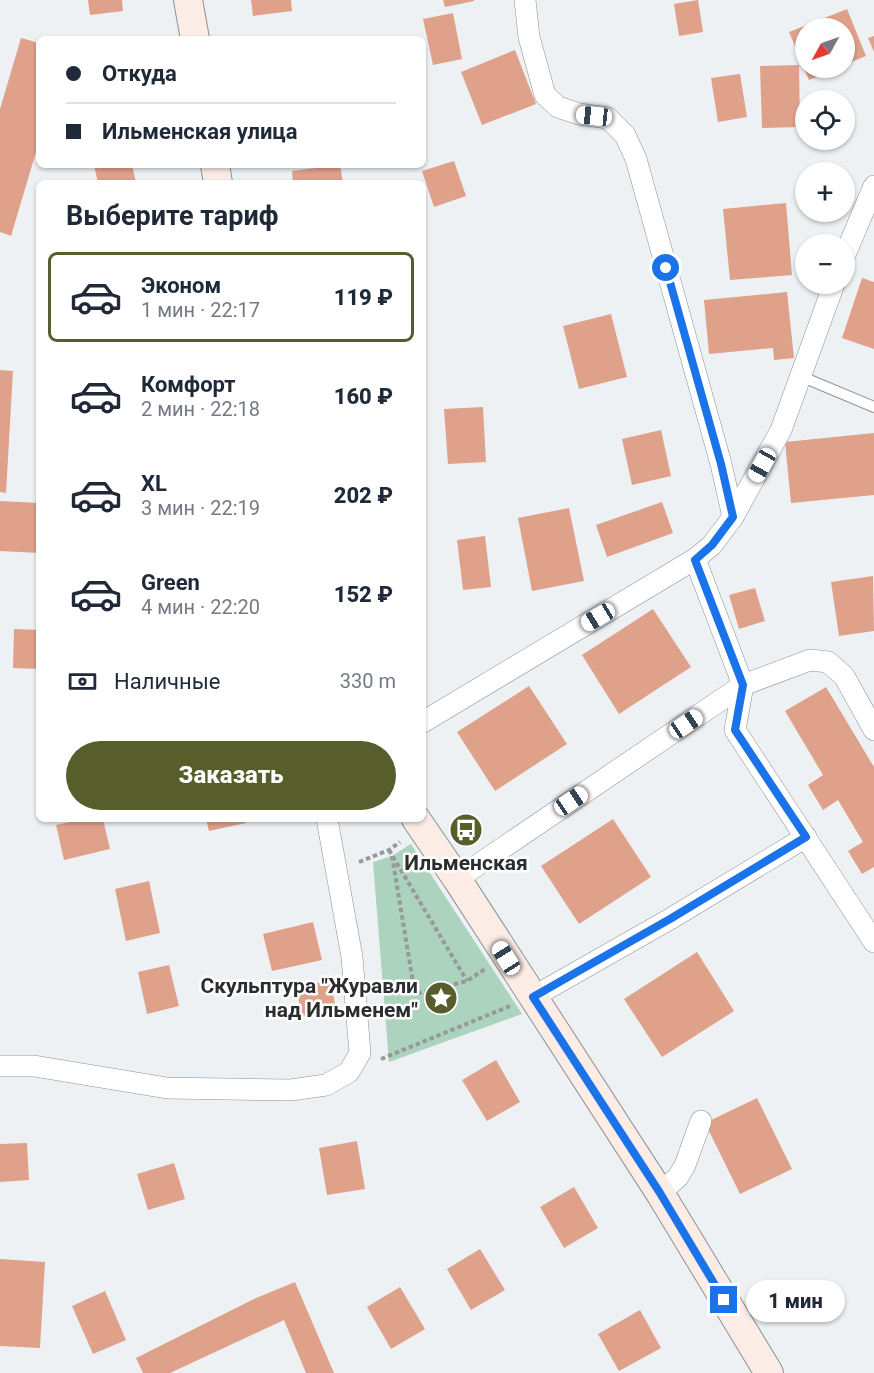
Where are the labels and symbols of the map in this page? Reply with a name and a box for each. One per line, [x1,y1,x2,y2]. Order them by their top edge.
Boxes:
north arrow [795,18,855,78]
car [575,105,613,127]
route start [652,254,679,281]
car [745,445,779,485]
car [578,600,618,634]
car [666,706,706,742]
car [551,783,591,819]
bus stop icon: Ильменская [448,812,484,848]
place label: Ильменская [404,851,528,875]
car [489,938,523,978]
place label: Скульптура "Журавли над Ильменем" [200,974,418,1022]
place icon: Скульптура "Журавли над Ильменем" [423,980,459,1016]
callout: 1 мин [745,1279,844,1321]
route end [710,1286,737,1313]

